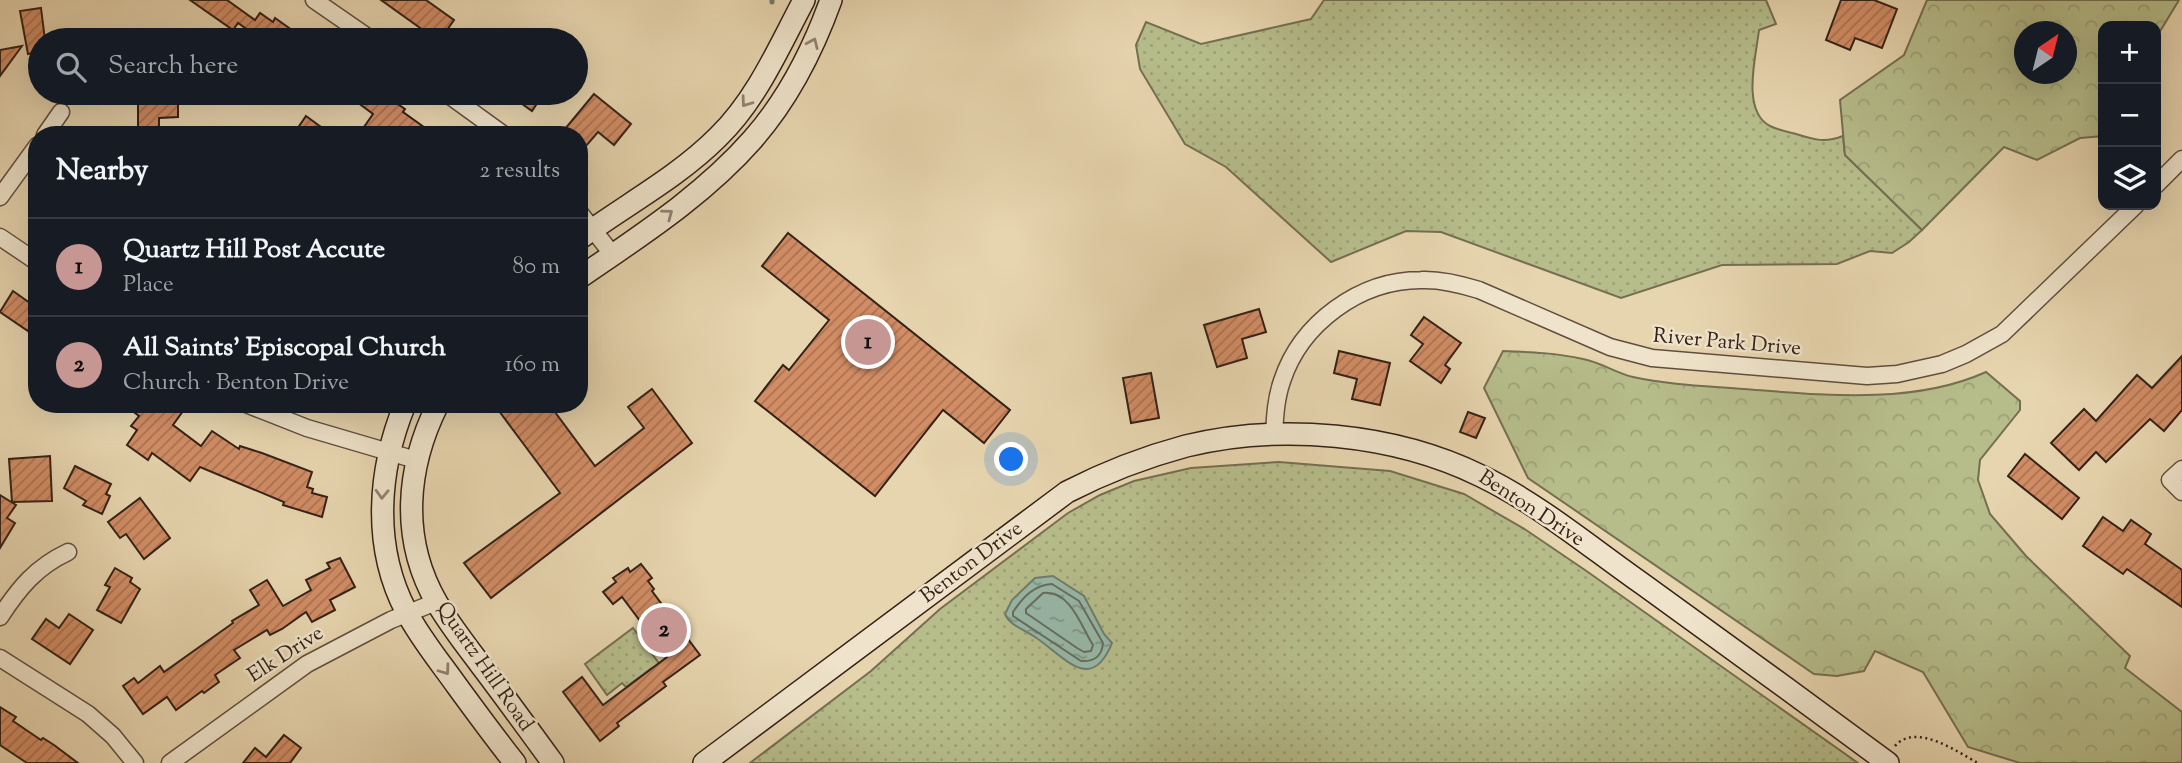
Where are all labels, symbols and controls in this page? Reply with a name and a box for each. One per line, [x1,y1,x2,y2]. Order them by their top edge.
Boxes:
north arrow [2014,21,2077,84]
map controls [2098,21,2161,210]
button: + [2098,21,2161,84]
search box [28,28,588,105]
one-way arrow [805,38,819,50]
icon: search [52,48,90,86]
text: Search here [108,48,238,85]
button: − [2098,84,2161,147]
one-way arrow [742,94,754,107]
button: layers [2098,147,2161,210]
text: Nearby [56,150,148,193]
text: 2 results [480,155,560,188]
one-way arrow [661,210,673,223]
text: Quartz Hill Post Accute [123,232,385,269]
text: 1 [75,251,83,284]
text: 80 m [512,251,560,284]
text: Place [123,269,174,302]
pin: 1 [845,316,891,368]
street label: River Park Drive [1652,322,1802,364]
text: All Saints' Episcopal Church [123,330,446,367]
text: 2 [74,349,84,382]
text: 160 m [505,349,560,382]
text: Church · Benton Drive [123,367,349,400]
your location [994,442,1028,476]
street label: Benton Drive [1472,463,1590,555]
one-way arrow [375,489,390,500]
street label: Benton Drive [915,515,1029,611]
street label: Quartz Hill Road [428,596,540,738]
pin: 2 [641,604,687,656]
street label: Elk Drive [242,619,330,691]
one-way arrow [437,662,450,675]

